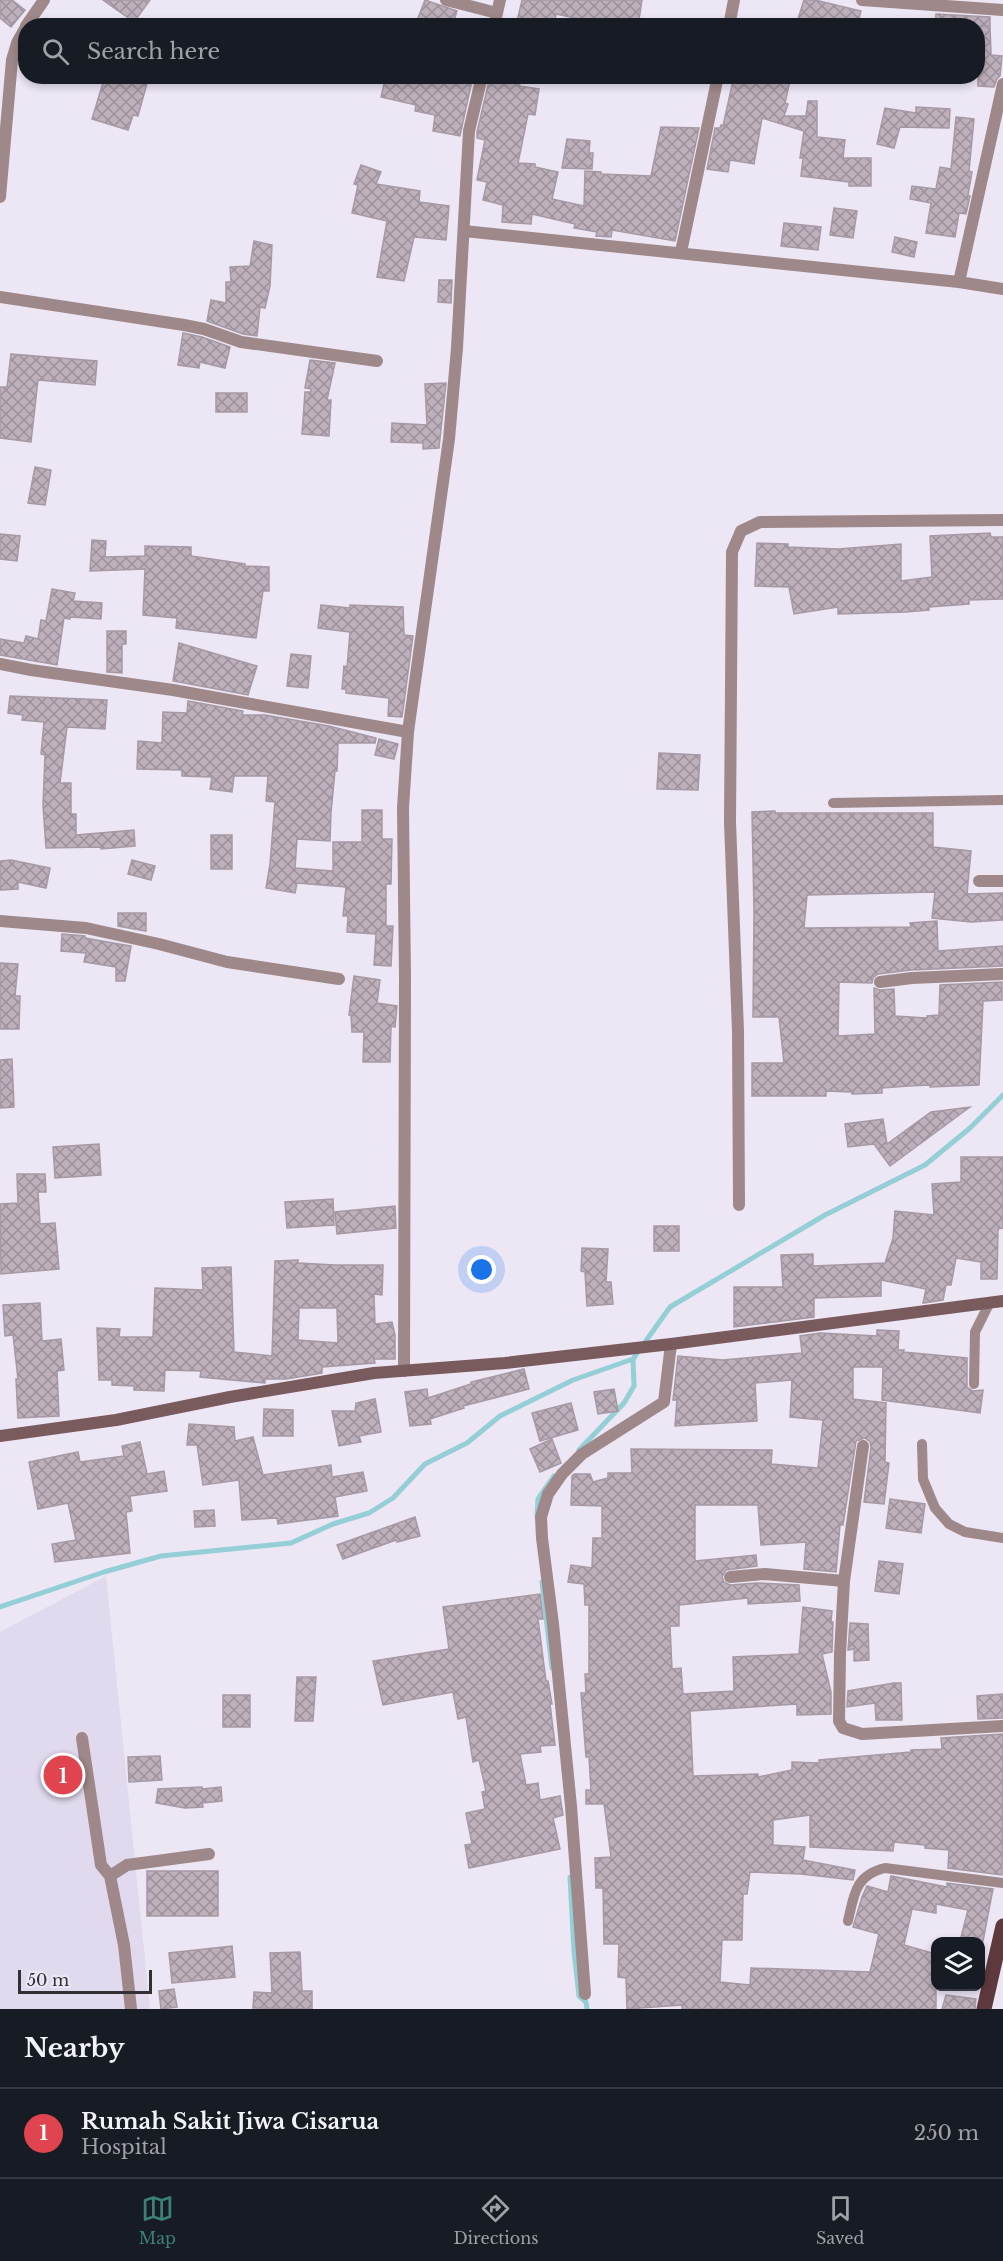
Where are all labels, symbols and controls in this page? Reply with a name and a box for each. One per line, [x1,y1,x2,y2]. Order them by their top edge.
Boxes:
search box [18,18,985,84]
icon: search [39,35,72,68]
text: Search here [87,38,220,65]
your location [467,1255,496,1284]
pin: 1 [44,1752,82,1798]
map controls [931,1937,985,1991]
button: layers [931,1937,985,1991]
scale bar [18,1967,152,1994]
text: 50 m [27,1970,69,1990]
text: Nearby [24,2032,125,2064]
text: Rumah Sakit Jiwa Cisarua [81,2108,379,2135]
text: 1 [39,2121,48,2145]
text: 250 m [914,2121,979,2145]
text: Hospital [81,2135,167,2159]
tab: Map [139,2192,176,2248]
tab: Directions [453,2192,538,2248]
tab: Saved [816,2192,864,2248]

